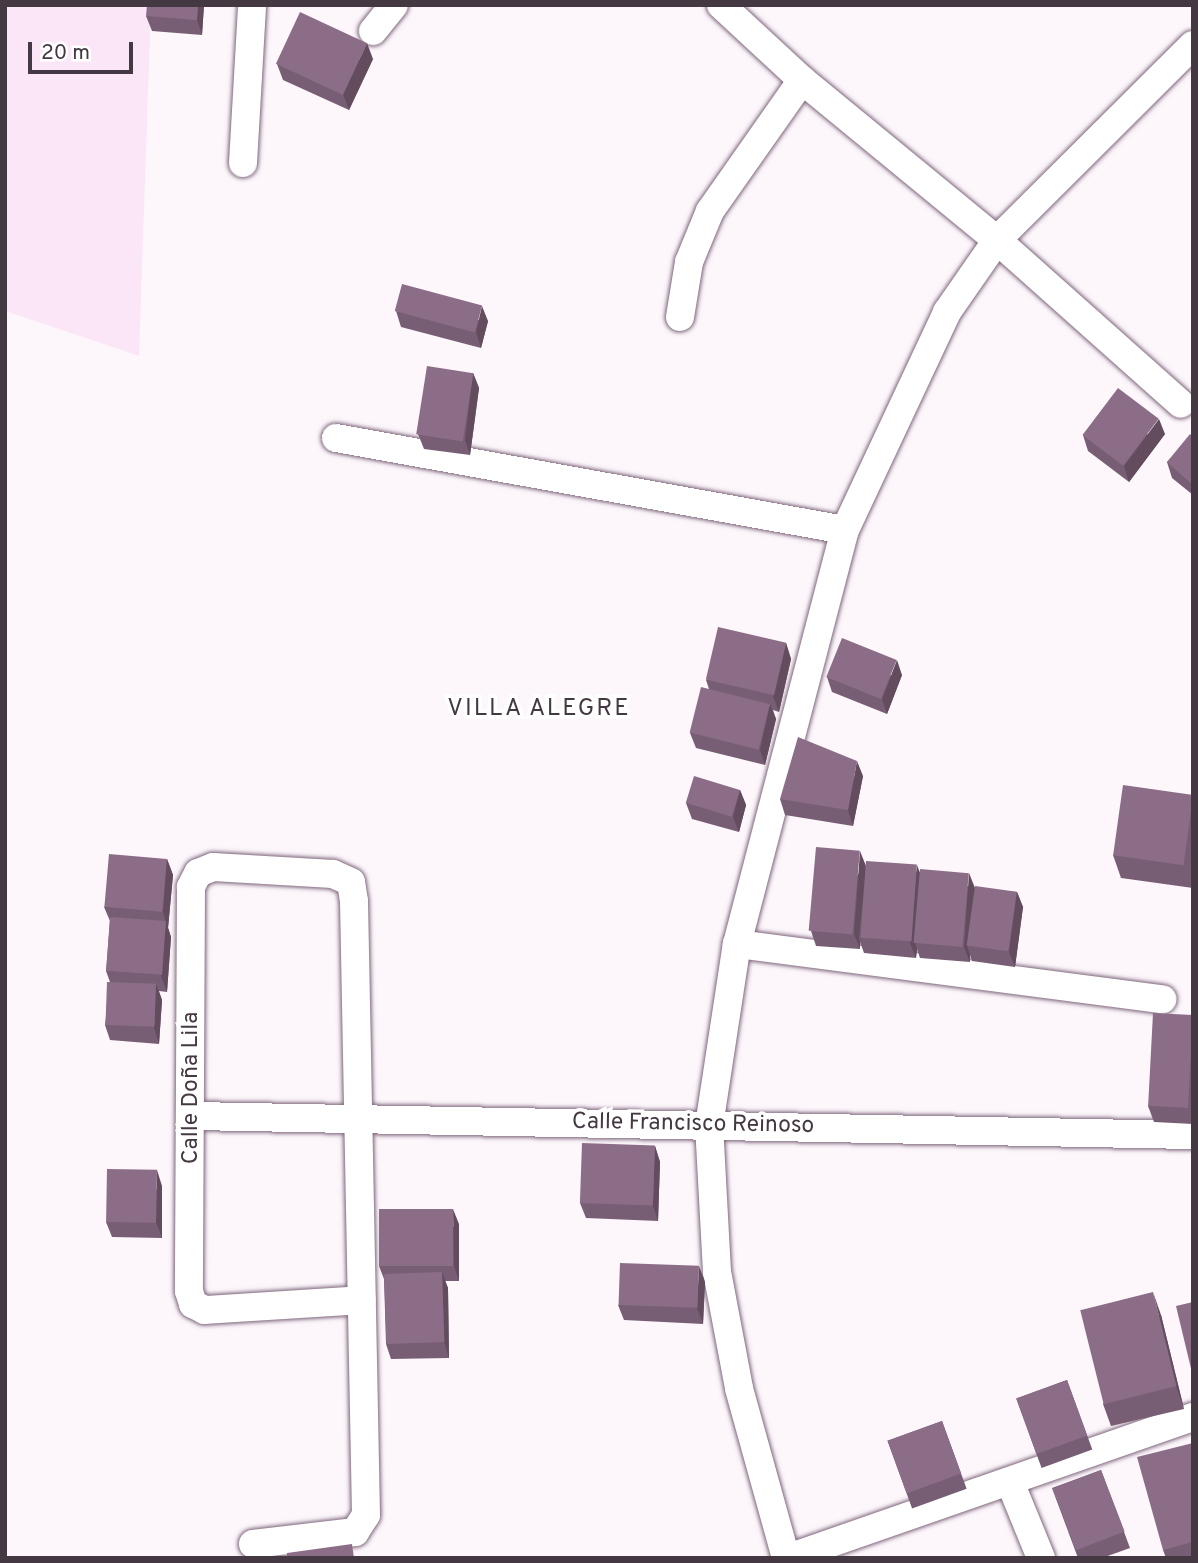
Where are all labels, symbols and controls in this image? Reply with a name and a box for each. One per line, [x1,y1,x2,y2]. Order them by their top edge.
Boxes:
scale bar [32,28,136,72]
text: 20 m [41,40,90,67]
district label: VILLA ALEGRE [448,696,630,724]
street label: Calle Doña Lila [178,1012,206,1164]
street label: Calle Francisco Reinoso [572,1109,814,1141]

